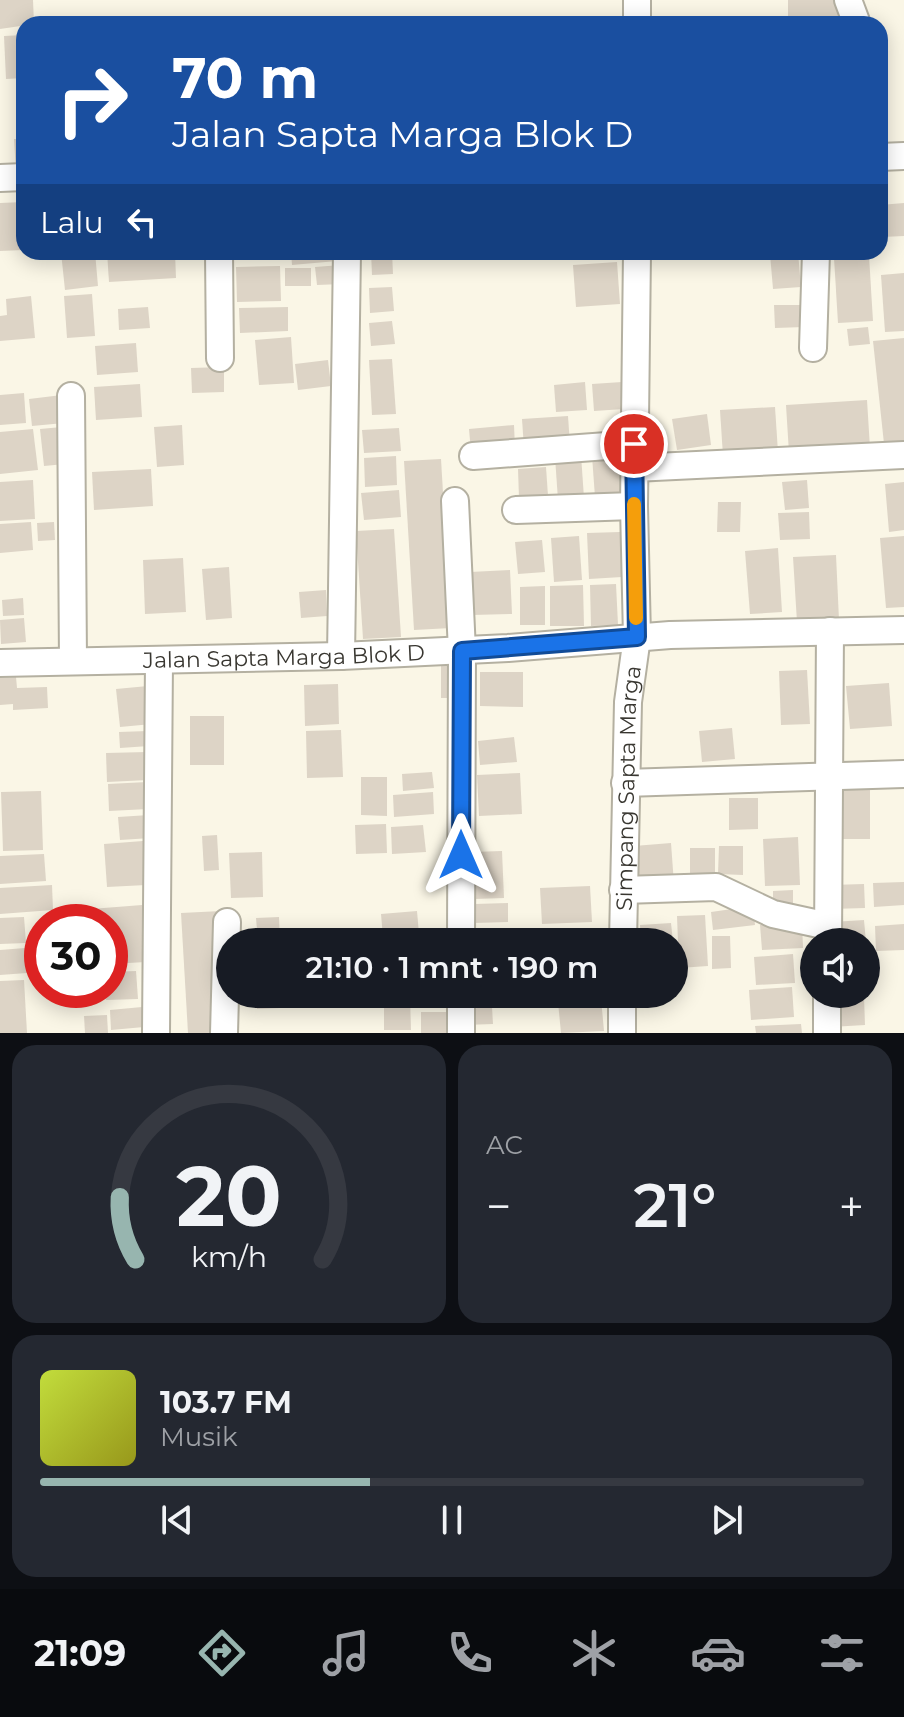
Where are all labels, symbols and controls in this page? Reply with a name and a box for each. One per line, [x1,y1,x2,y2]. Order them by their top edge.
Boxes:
text: 70 m [172,44,318,112]
icon: right [40,48,144,152]
text: Jalan Sapta Marga Blok D [172,112,633,156]
icon: left [120,200,164,244]
text: Lalu [40,204,104,241]
pin [600,410,668,478]
icon: arrive [612,422,656,466]
street label: Jalan Sapta Marga Blok D [142,639,426,674]
street label: Simpang Sapta Marga [611,664,647,911]
position arrow [419,813,503,897]
speed limit sign: 30 [24,904,128,1008]
map controls [800,928,880,1008]
button: sound [800,928,880,1008]
text: 21:10 · 1 mnt · 190 m [306,949,598,986]
text: AC [486,1129,523,1161]
text: 20 [176,1145,282,1247]
text: 21° [634,1169,716,1242]
text: − [486,1179,511,1233]
text: + [839,1179,864,1233]
text: km/h [191,1239,267,1274]
text: 103.7 FM [160,1384,292,1421]
text: Musik [160,1421,238,1453]
icon: previous [155,1498,199,1542]
icon: pause [430,1498,474,1542]
icon: next [705,1498,749,1542]
icon: directions [194,1625,250,1681]
icon: music [318,1625,374,1681]
icon: phone [442,1625,498,1681]
icon: climate [566,1625,622,1681]
icon: car [690,1625,746,1681]
icon: filters [814,1625,870,1681]
text: 21:09 [34,1631,126,1675]

